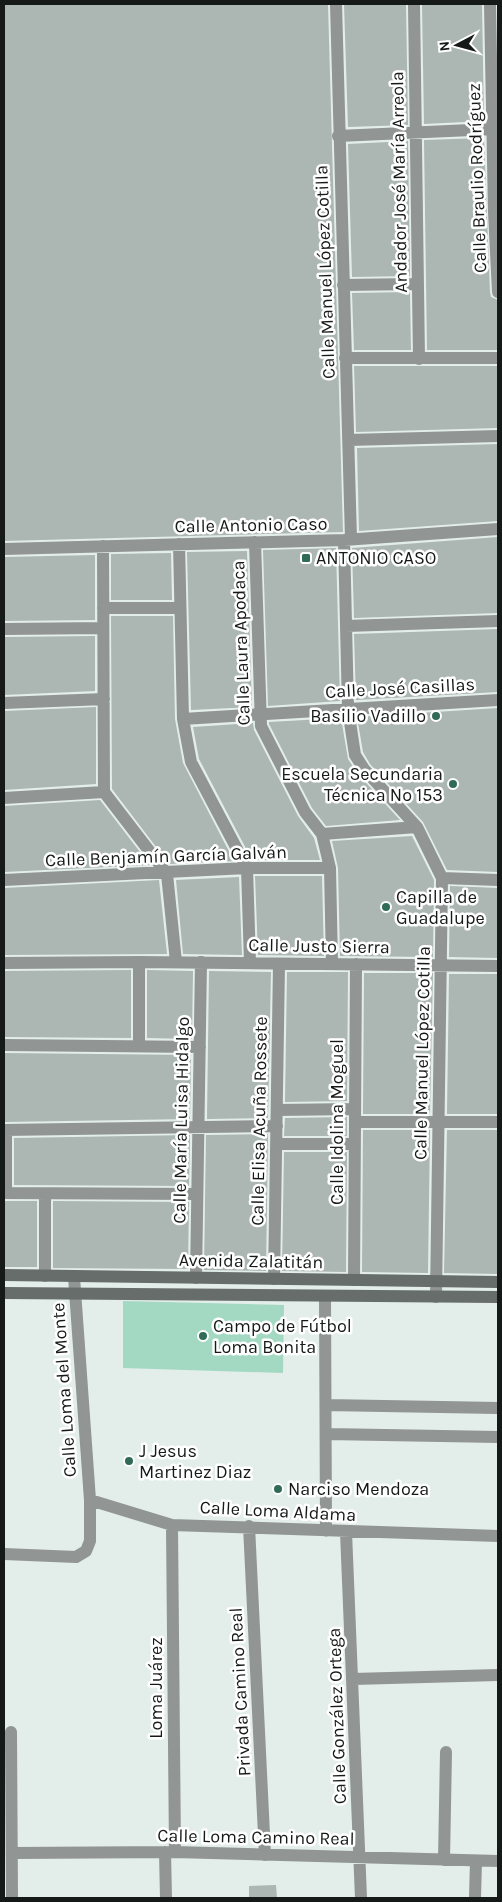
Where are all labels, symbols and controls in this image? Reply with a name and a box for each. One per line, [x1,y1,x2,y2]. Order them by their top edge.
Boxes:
north arrow [432,20,482,70]
text: N [436,40,454,52]
street label: Andador José María Arreola [386,71,412,293]
street label: Calle Braulio Rodríguez [463,83,491,273]
street label: Calle Manuel López Cotilla [310,165,340,379]
street label: Calle Antonio Caso [174,513,328,537]
place label: ANTONIO CASO [316,547,436,569]
marker: ANTONIO CASO [300,552,312,564]
street label: Calle Laura Apodaca [227,560,255,726]
street label: Calle José Casillas [325,673,475,703]
place label: Basilio Vadillo [310,705,426,727]
marker: Basilio Vadillo [430,710,442,722]
place label: Escuela Secundaria Técnica No 153 [281,763,443,806]
marker: Escuela Secundaria Técnica No 153 [447,778,459,790]
street label: Calle Benjamín García Galván [45,841,287,871]
place label: Capilla de Guadalupe [396,886,485,929]
marker: Capilla de Guadalupe [380,901,392,913]
street label: Calle Justo Sierra [248,934,390,958]
street label: Calle Manuel López Cotilla [409,946,435,1160]
street label: Calle María Luisa Hidalgo [168,1016,194,1224]
street label: Calle Elisa Acuña Rossete [246,1016,272,1226]
street label: Calle Idolina Moguel [326,1039,348,1205]
street label: Avenida Zalatitán [179,1249,323,1273]
street label: Calle Loma del Monte [47,1302,81,1478]
place label: Campo de Fútbol Loma Bonita [213,1315,352,1358]
marker: Campo de Fútbol Loma Bonita [197,1330,209,1342]
place label: J Jesus Martinez Diaz [139,1440,251,1483]
marker: J Jesus Martinez Diaz [123,1455,135,1467]
place label: Narciso Mendoza [288,1478,429,1500]
marker: Narciso Mendoza [272,1483,284,1495]
street label: Calle Loma Aldama [199,1496,357,1526]
street label: Privada Camino Real [225,1607,255,1777]
street label: Calle González Ortega [323,1627,351,1805]
street label: Loma Juárez [145,1637,167,1739]
street label: Calle Loma Camino Real [157,1824,355,1850]

